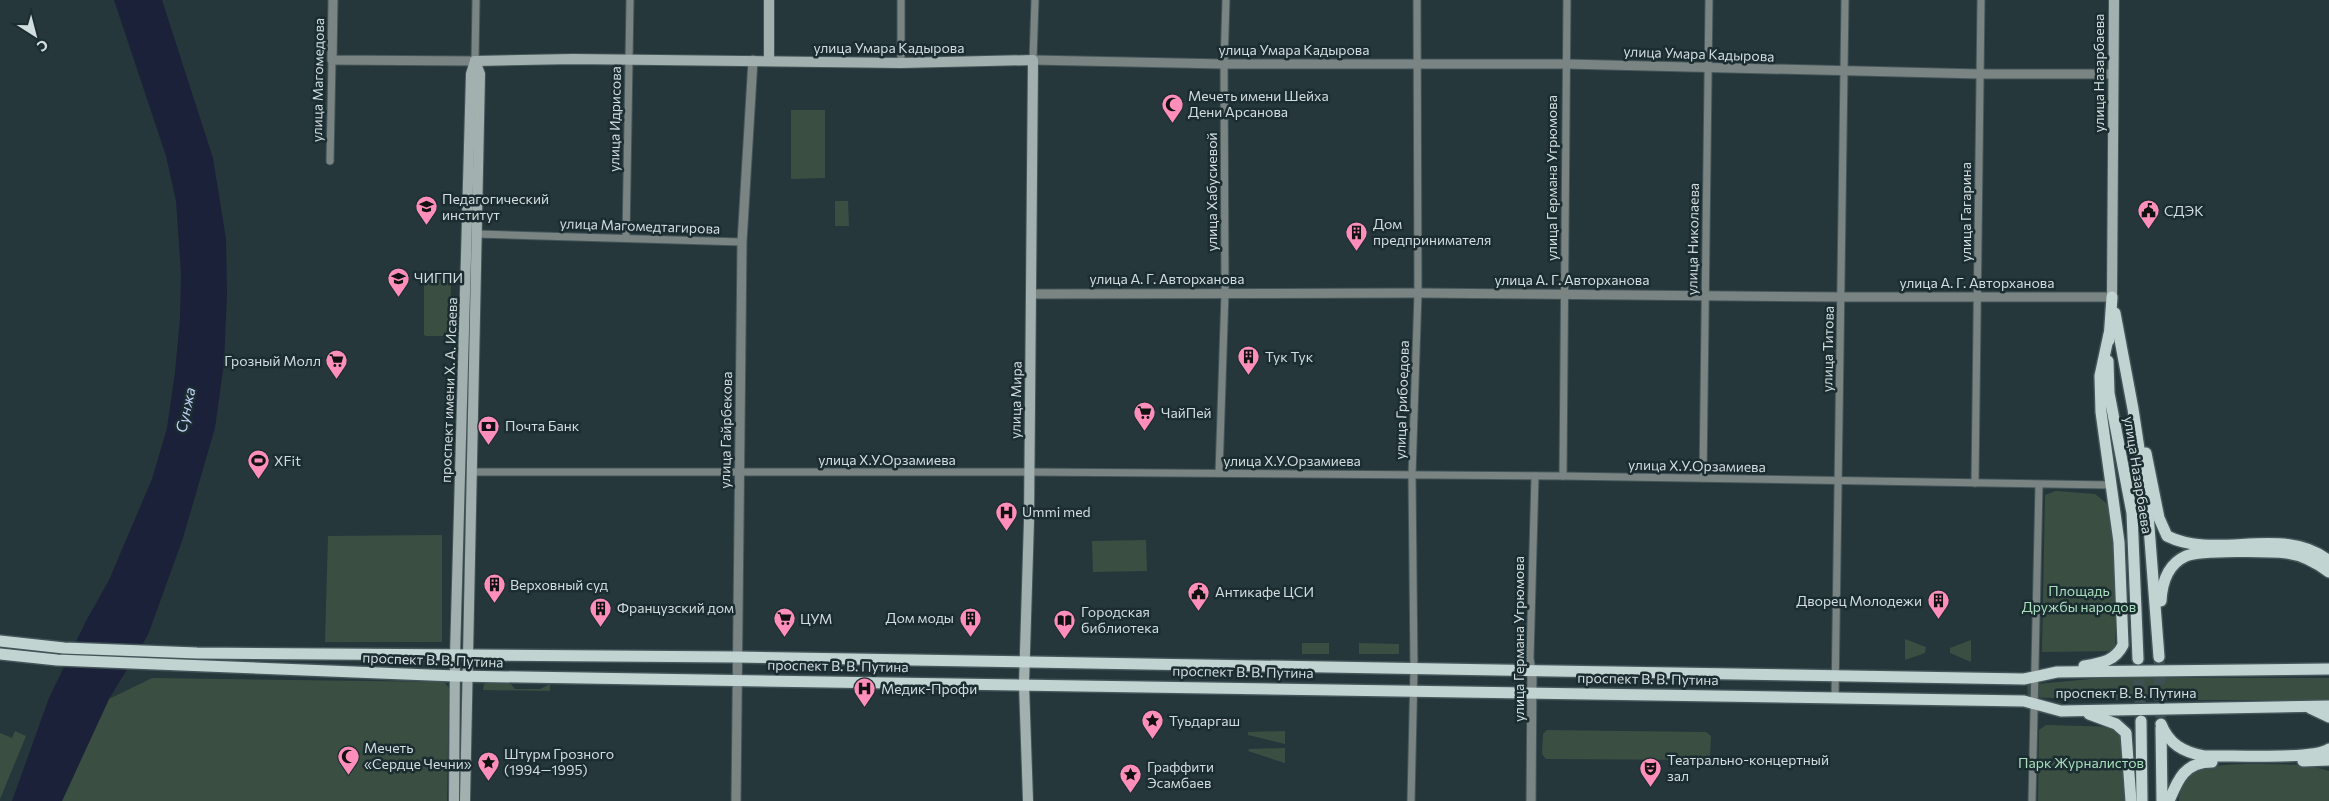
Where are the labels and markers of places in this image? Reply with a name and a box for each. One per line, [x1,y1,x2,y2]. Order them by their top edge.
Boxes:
place label: Мечеть имени Шейха Дени Арсанова [1188,87,1329,120]
mosque icon: Мечеть имени Шейха Дени Арсанова [1160,92,1184,123]
place label: Педагогический институт [442,190,549,223]
school or university icon: Педагогический институт [414,195,438,226]
public building icon: СДЭК [2136,199,2160,230]
place label: СДЭК [2164,202,2204,219]
place label: Дом предпринимателя [1373,215,1491,248]
building icon: Дом предпринимателя [1345,220,1369,251]
school or university icon: ЧИГПИ [386,266,410,297]
place label: ЧИГПИ [414,269,463,286]
building icon: Тук Тук [1237,345,1261,376]
place label: Тук Тук [1265,348,1314,365]
supermarket icon: Грозный Молл [325,349,349,380]
place label: Грозный Молл [224,352,321,369]
supermarket icon: ЧайПей [1133,401,1157,432]
place label: ЧайПей [1161,404,1212,421]
bank icon: Почта Банк [477,414,501,445]
place label: Почта Банк [505,417,580,434]
sports icon: XFit [246,449,270,480]
place label: XFit [274,452,301,469]
hospital icon: Ummi med [994,500,1018,531]
place label: Ummi med [1022,503,1091,520]
building icon: Верховный суд [482,573,506,604]
place label: Верховный суд [510,576,608,593]
public building icon: Антикафе ЦСИ [1187,580,1211,611]
place label: Антикафе ЦСИ [1215,583,1314,600]
building icon: Дворец Молодежи [1926,589,1950,620]
place label: Дворец Молодежи [1796,592,1922,609]
building icon: Французский дом [589,596,613,627]
place label: Французский дом [617,599,734,616]
place label: Городская библиотека [1081,603,1159,636]
building icon: Дом моды [958,606,982,637]
supermarket icon: ЦУМ [772,607,796,638]
library icon: Городская библиотека [1053,608,1077,639]
place label: Дом моды [886,609,954,626]
place label: ЦУМ [800,610,832,627]
hospital icon: Медик-Профи [853,677,877,708]
place label: Медик-Профи [881,680,977,697]
place icon: Туьдаргаш [1141,709,1165,740]
place label: Туьдаргаш [1169,712,1240,729]
place label: Мечеть «Сердце Чечни» [364,739,472,772]
mosque icon: Мечеть «Сердце Чечни» [336,744,360,775]
place label: Штурм Грозного (1994—1995) [504,745,614,778]
place icon: Штурм Грозного (1994—1995) [476,750,500,781]
place label: Театрально-концертный зал [1667,751,1829,784]
theatre icon: Театрально-концертный зал [1639,756,1663,787]
place label: Граффити Эсамбаев [1147,758,1214,791]
place icon: Граффити Эсамбаев [1119,763,1143,794]

